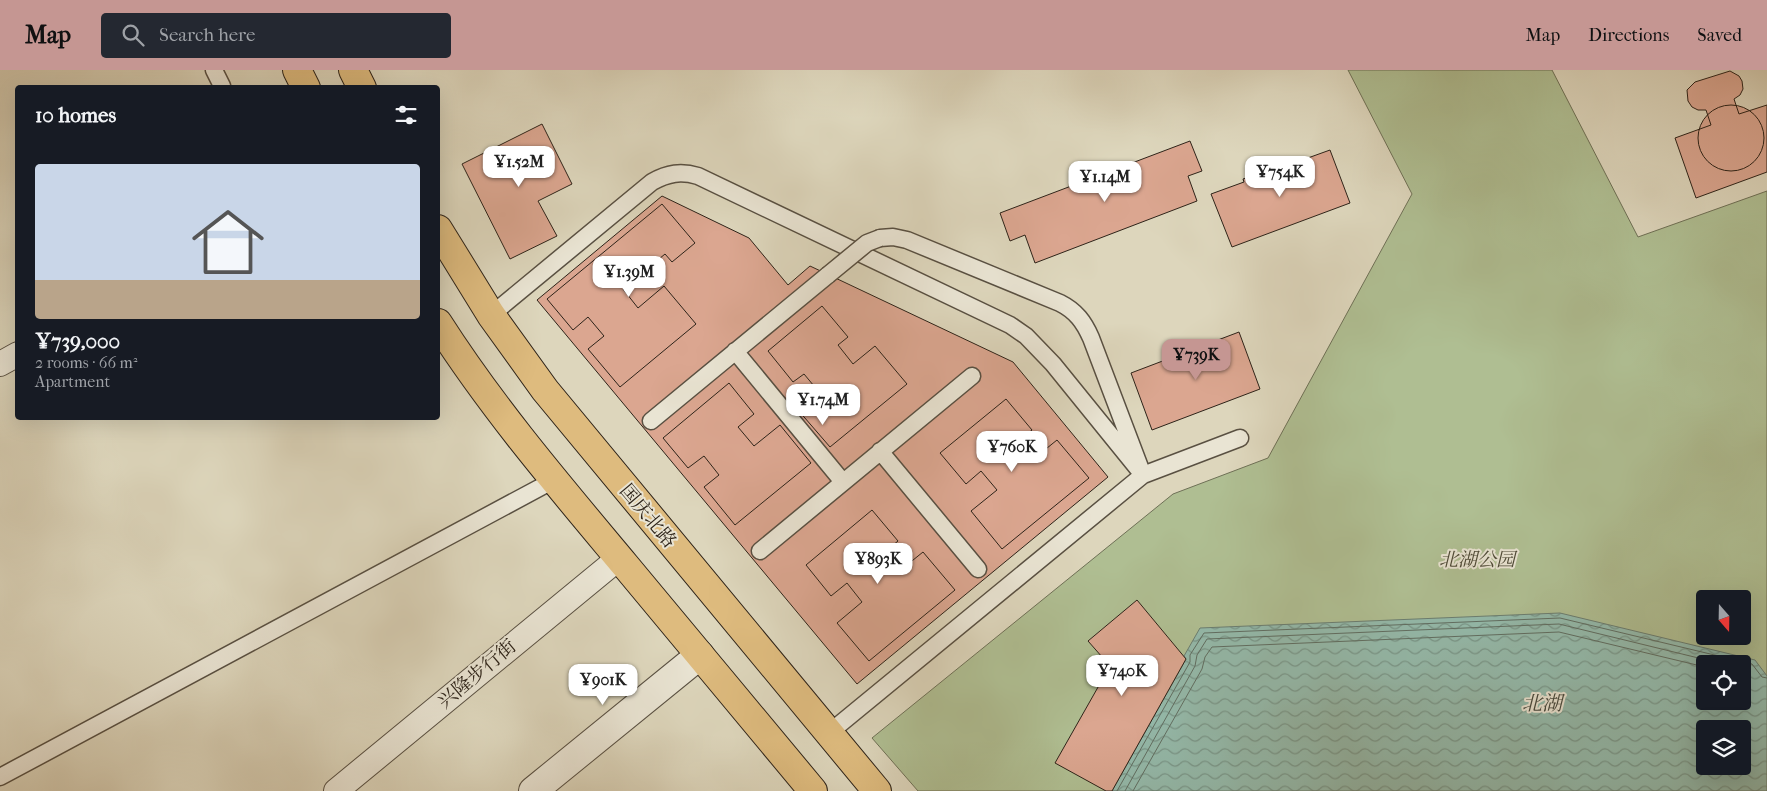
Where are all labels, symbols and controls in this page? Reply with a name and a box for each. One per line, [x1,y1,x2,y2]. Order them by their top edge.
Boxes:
search box [101,13,451,58]
text: Map [25,21,71,49]
icon: search [119,21,147,49]
text: Search here [159,24,255,46]
text: Map [1526,25,1560,46]
text: Directions [1588,25,1669,46]
text: Saved [1697,25,1742,46]
icon: filters [392,101,420,129]
text: 10 homes [35,103,116,127]
pin: ¥1.52M [478,146,560,188]
text: ¥1.52M [494,152,544,171]
pin: ¥754K [1245,156,1315,198]
pin: ¥1.14M [1064,160,1146,203]
text: ¥754K [1256,162,1304,181]
text: ¥1.14M [1079,167,1131,186]
icon: home [183,197,273,287]
pin: ¥1.39M [588,256,670,298]
text: ¥1.39M [604,262,654,281]
text: ¥739,000 [35,329,120,353]
pin: ¥739K [1161,338,1231,381]
text: ¥739K [1173,345,1219,364]
text: 2 rooms · 66 m² [35,353,137,372]
text: Apartment [35,372,110,391]
pin: ¥1.74M [782,384,864,426]
text: ¥1.74M [797,390,849,409]
pin: ¥760K [977,430,1047,473]
text: ¥760K [987,437,1037,456]
street label: 国庆北路 [615,480,681,552]
pin: ¥893K [843,542,913,585]
text: ¥893K [854,549,902,568]
park label: 北湖公园 [1439,549,1518,571]
north arrow [1696,590,1751,645]
map controls [1696,590,1751,775]
street label: 兴隆步行街 [434,635,520,713]
pin: ¥740K [1087,654,1157,697]
button: locate [1696,655,1751,710]
text: ¥740K [1097,661,1147,680]
pin: ¥901K [568,664,638,706]
text: ¥901K [580,670,626,689]
water label: 北湖 [1522,692,1565,715]
button: layers [1696,720,1751,775]

